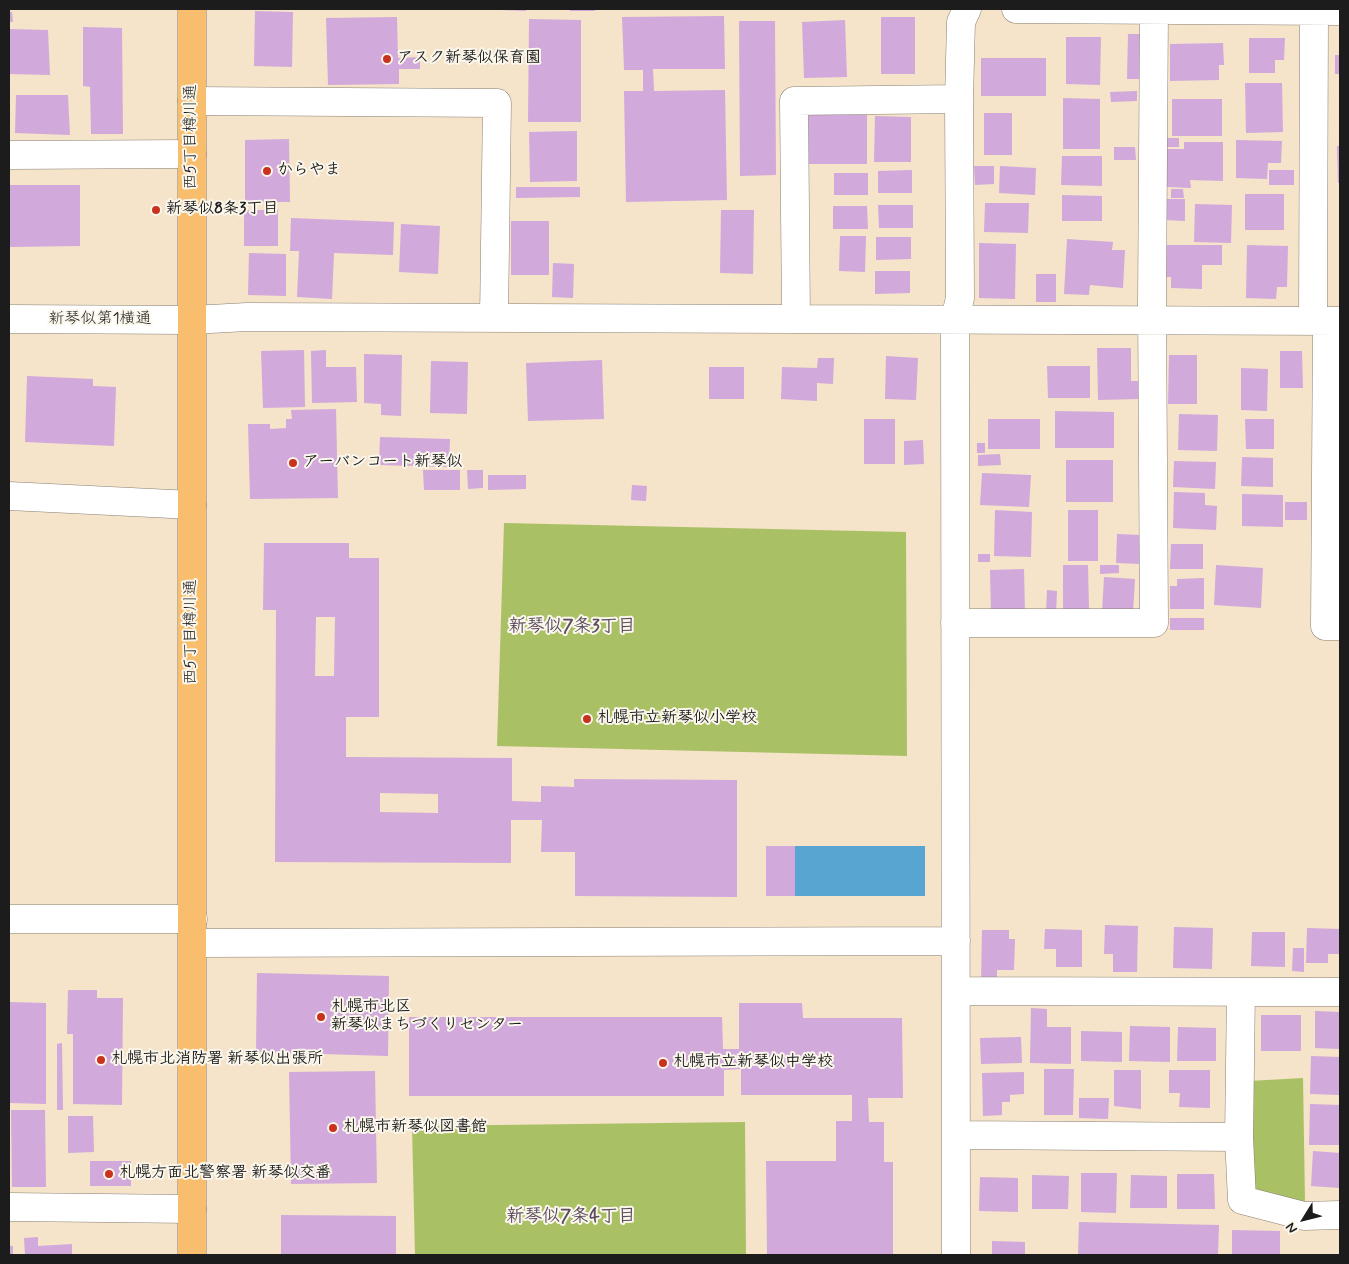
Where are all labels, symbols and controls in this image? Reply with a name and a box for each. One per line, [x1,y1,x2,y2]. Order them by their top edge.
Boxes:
place label: アスク新琴似保育園 [397,49,541,69]
marker: アスク新琴似保育園 [381,53,393,65]
street label: 西5丁目樽川通 [182,84,202,190]
place label: からやま [277,161,341,181]
marker: からやま [261,165,273,177]
place label: 新琴似8条3丁目 [166,200,278,220]
marker: 新琴似8条3丁目 [150,204,162,216]
street label: 新琴似第1横通 [48,310,152,330]
place label: アーバンコート新琴似 [303,453,462,473]
marker: アーバンコート新琴似 [287,457,299,469]
street label: 西5丁目樽川通 [182,579,202,685]
district label: 新琴似7条3丁目 [508,616,636,638]
place label: 札幌市立新琴似小学校 [597,709,757,729]
marker: 札幌市立新琴似小学校 [581,713,593,725]
place label: 札幌市北区 新琴似まちづくりセンター [331,998,523,1036]
marker: 札幌市北区 新琴似まちづくりセンター [315,1011,327,1023]
place label: 札幌市北消防署 新琴似出張所 [111,1050,323,1070]
place label: 札幌市立新琴似中学校 [673,1053,833,1073]
marker: 札幌市北消防署 新琴似出張所 [95,1054,107,1066]
marker: 札幌市立新琴似中学校 [657,1057,669,1069]
place label: 札幌市新琴似図書館 [343,1118,487,1138]
marker: 札幌市新琴似図書館 [327,1122,339,1134]
place label: 札幌方面北警察署 新琴似交番 [119,1164,331,1184]
marker: 札幌方面北警察署 新琴似交番 [103,1168,115,1180]
north arrow [1279,1194,1329,1244]
district label: 新琴似7条4丁目 [506,1206,636,1228]
text: N [1282,1219,1302,1237]

